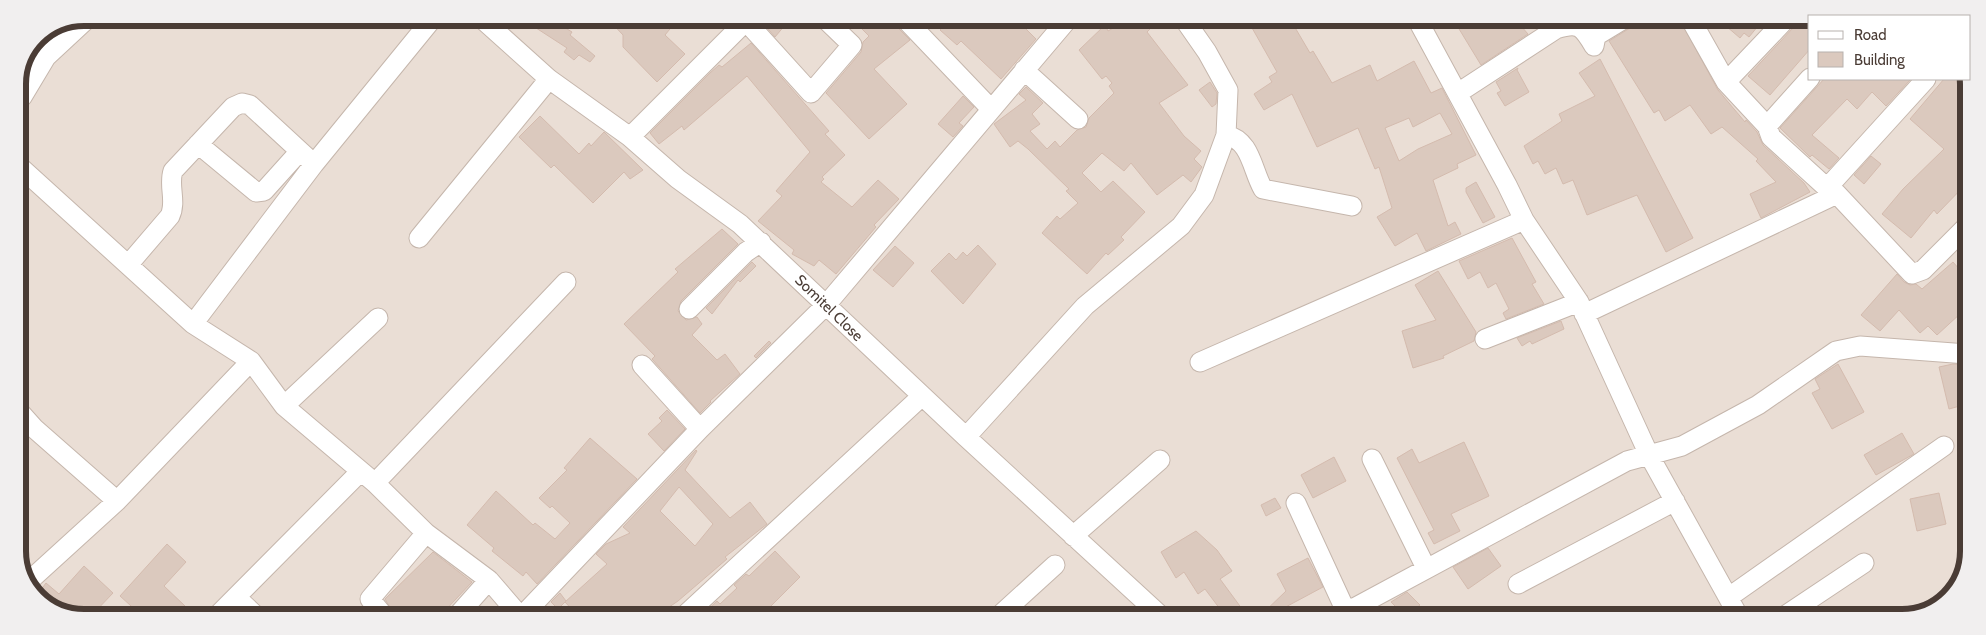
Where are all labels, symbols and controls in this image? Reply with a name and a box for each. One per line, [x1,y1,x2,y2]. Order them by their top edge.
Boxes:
legend [1808,15,1971,80]
text: Road [1854,26,1887,44]
text: Building [1854,51,1905,69]
street label: Somitel Close [791,271,867,345]

